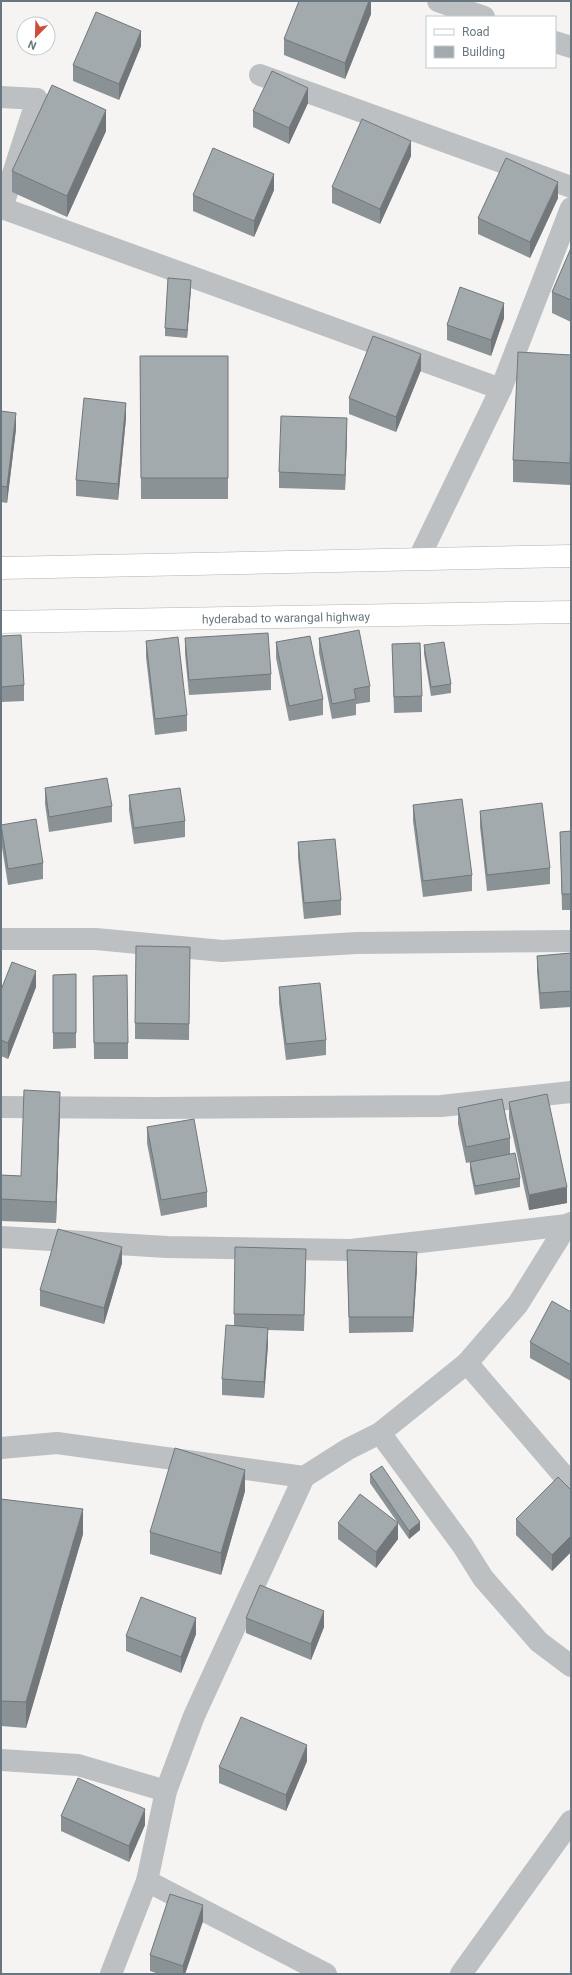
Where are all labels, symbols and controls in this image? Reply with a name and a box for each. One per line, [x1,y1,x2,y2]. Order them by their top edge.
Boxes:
north arrow [16,16,56,56]
legend [426,16,556,68]
text: Road [462,25,490,39]
text: N [26,37,38,52]
text: Building [462,45,505,59]
street label: hyderabad to warangal highway [202,610,370,626]

